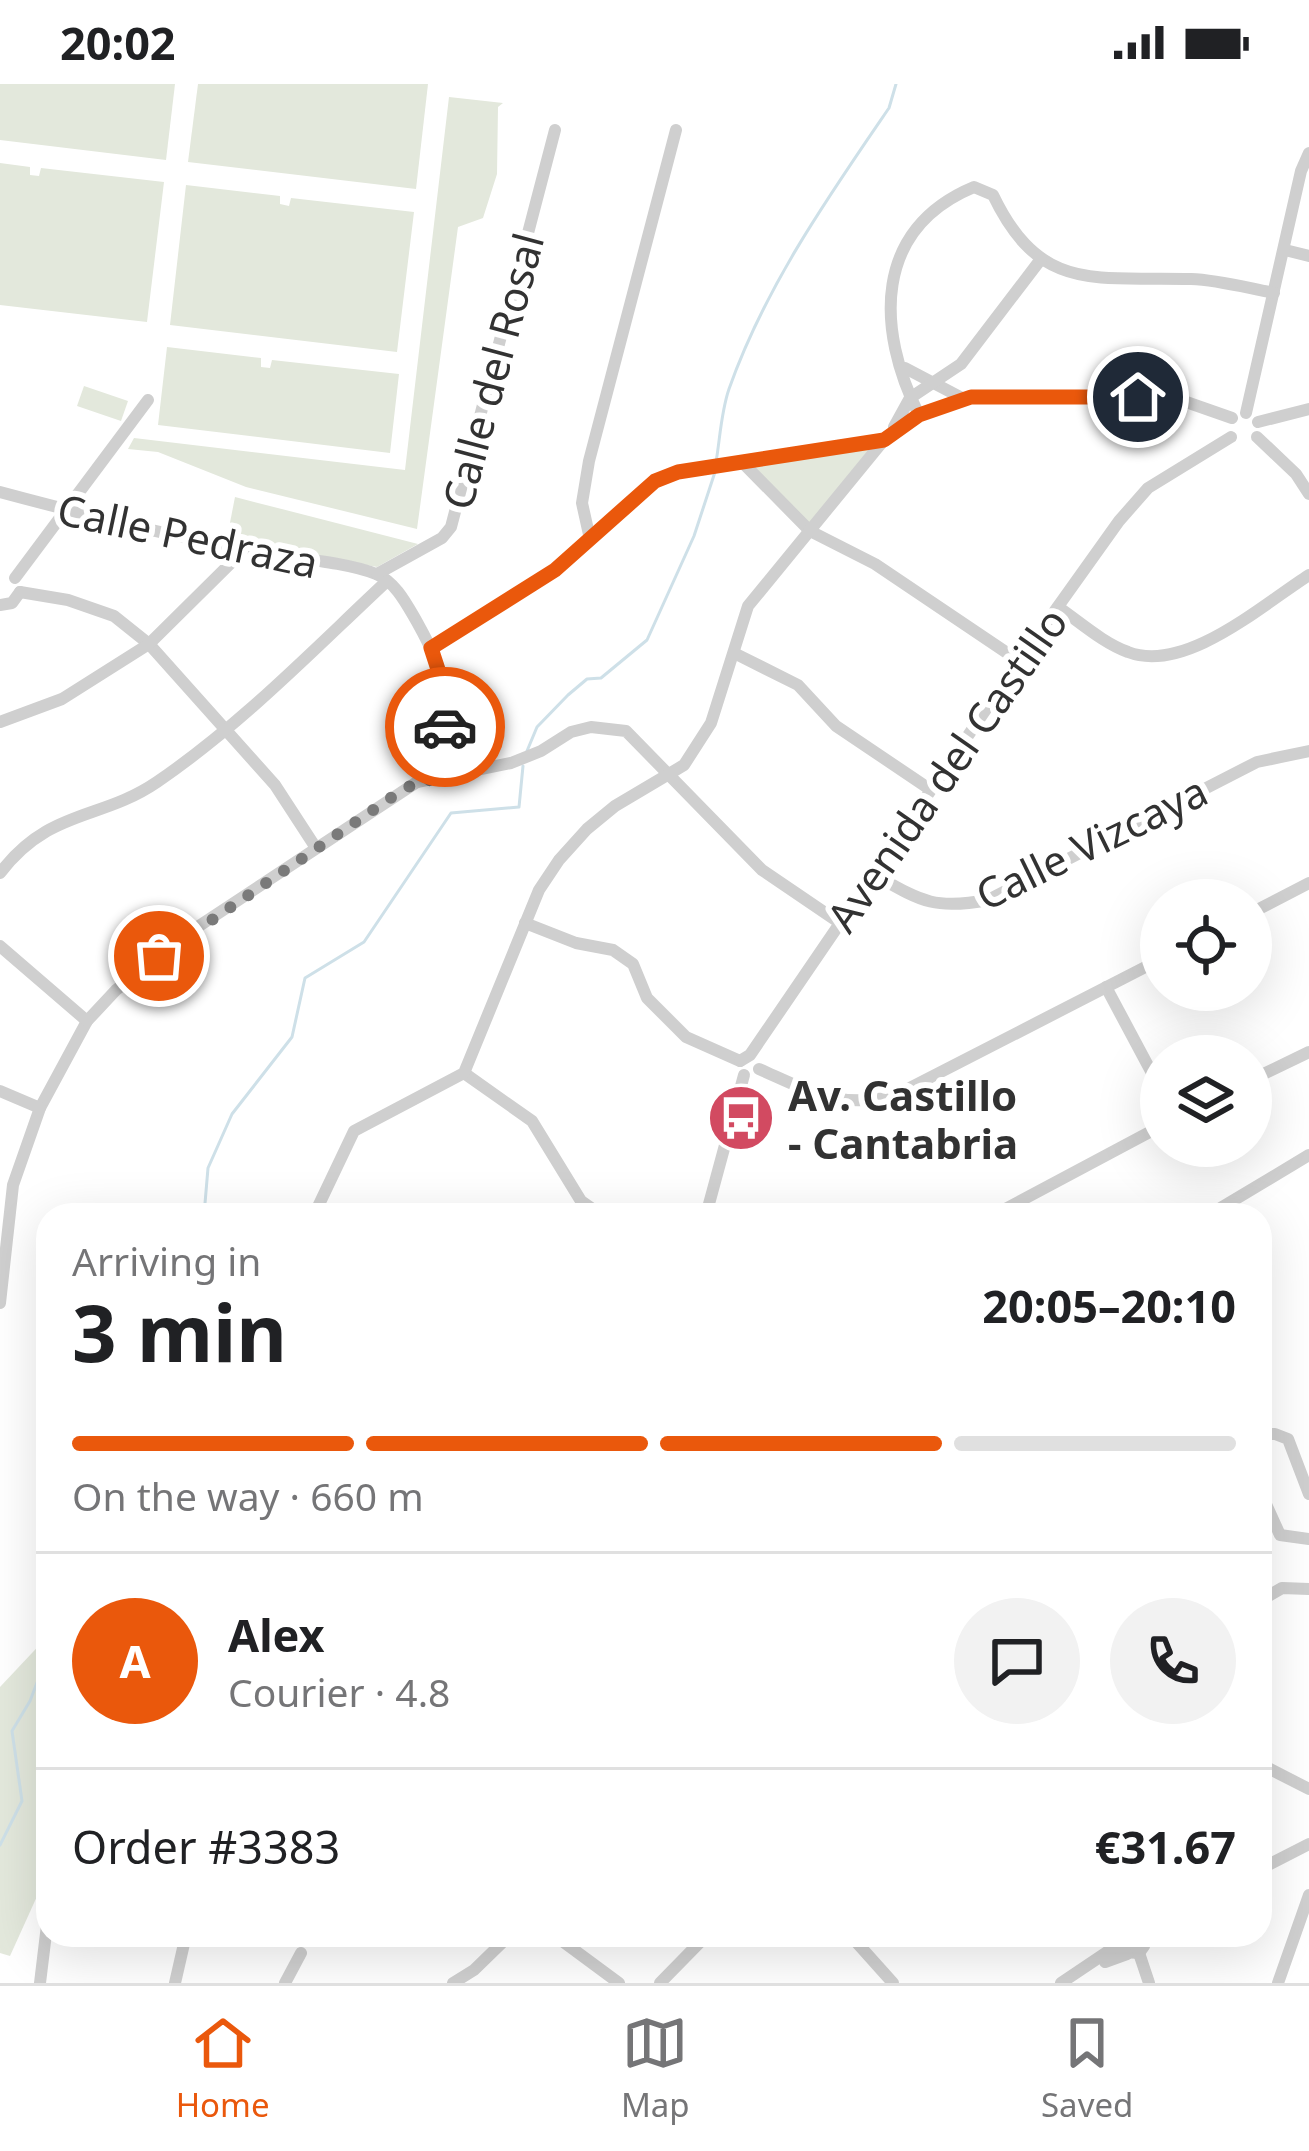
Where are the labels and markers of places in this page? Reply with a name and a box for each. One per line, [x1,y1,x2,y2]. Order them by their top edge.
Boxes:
pin [1087,346,1189,448]
pin [108,905,210,1007]
place label: Av. Castillo - Cantabria [788,1066,1018,1171]
bus stop icon: Av. Castillo - Cantabria [706,1083,776,1153]

